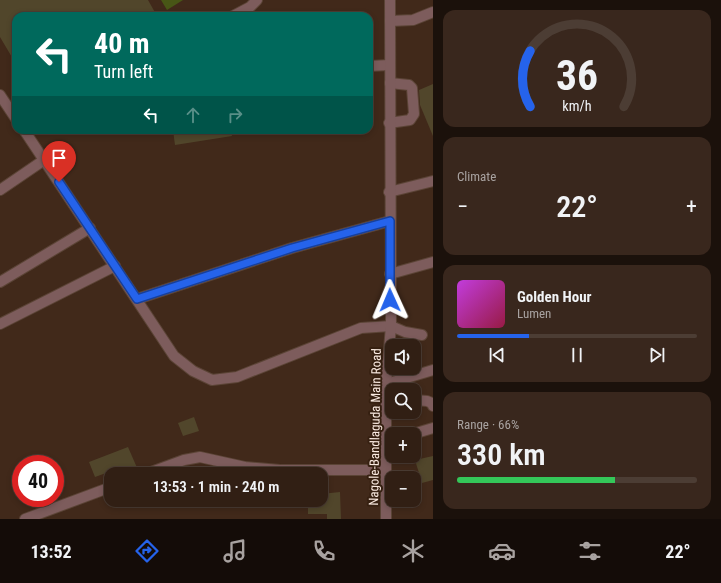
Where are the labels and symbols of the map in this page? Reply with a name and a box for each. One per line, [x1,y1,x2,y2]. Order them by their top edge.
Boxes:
pin [42,141,76,182]
position arrow [369,279,411,321]
street label: Nagole-Bandlaguda Main Road [366,348,384,506]
speed limit sign: 40 [12,455,64,507]

